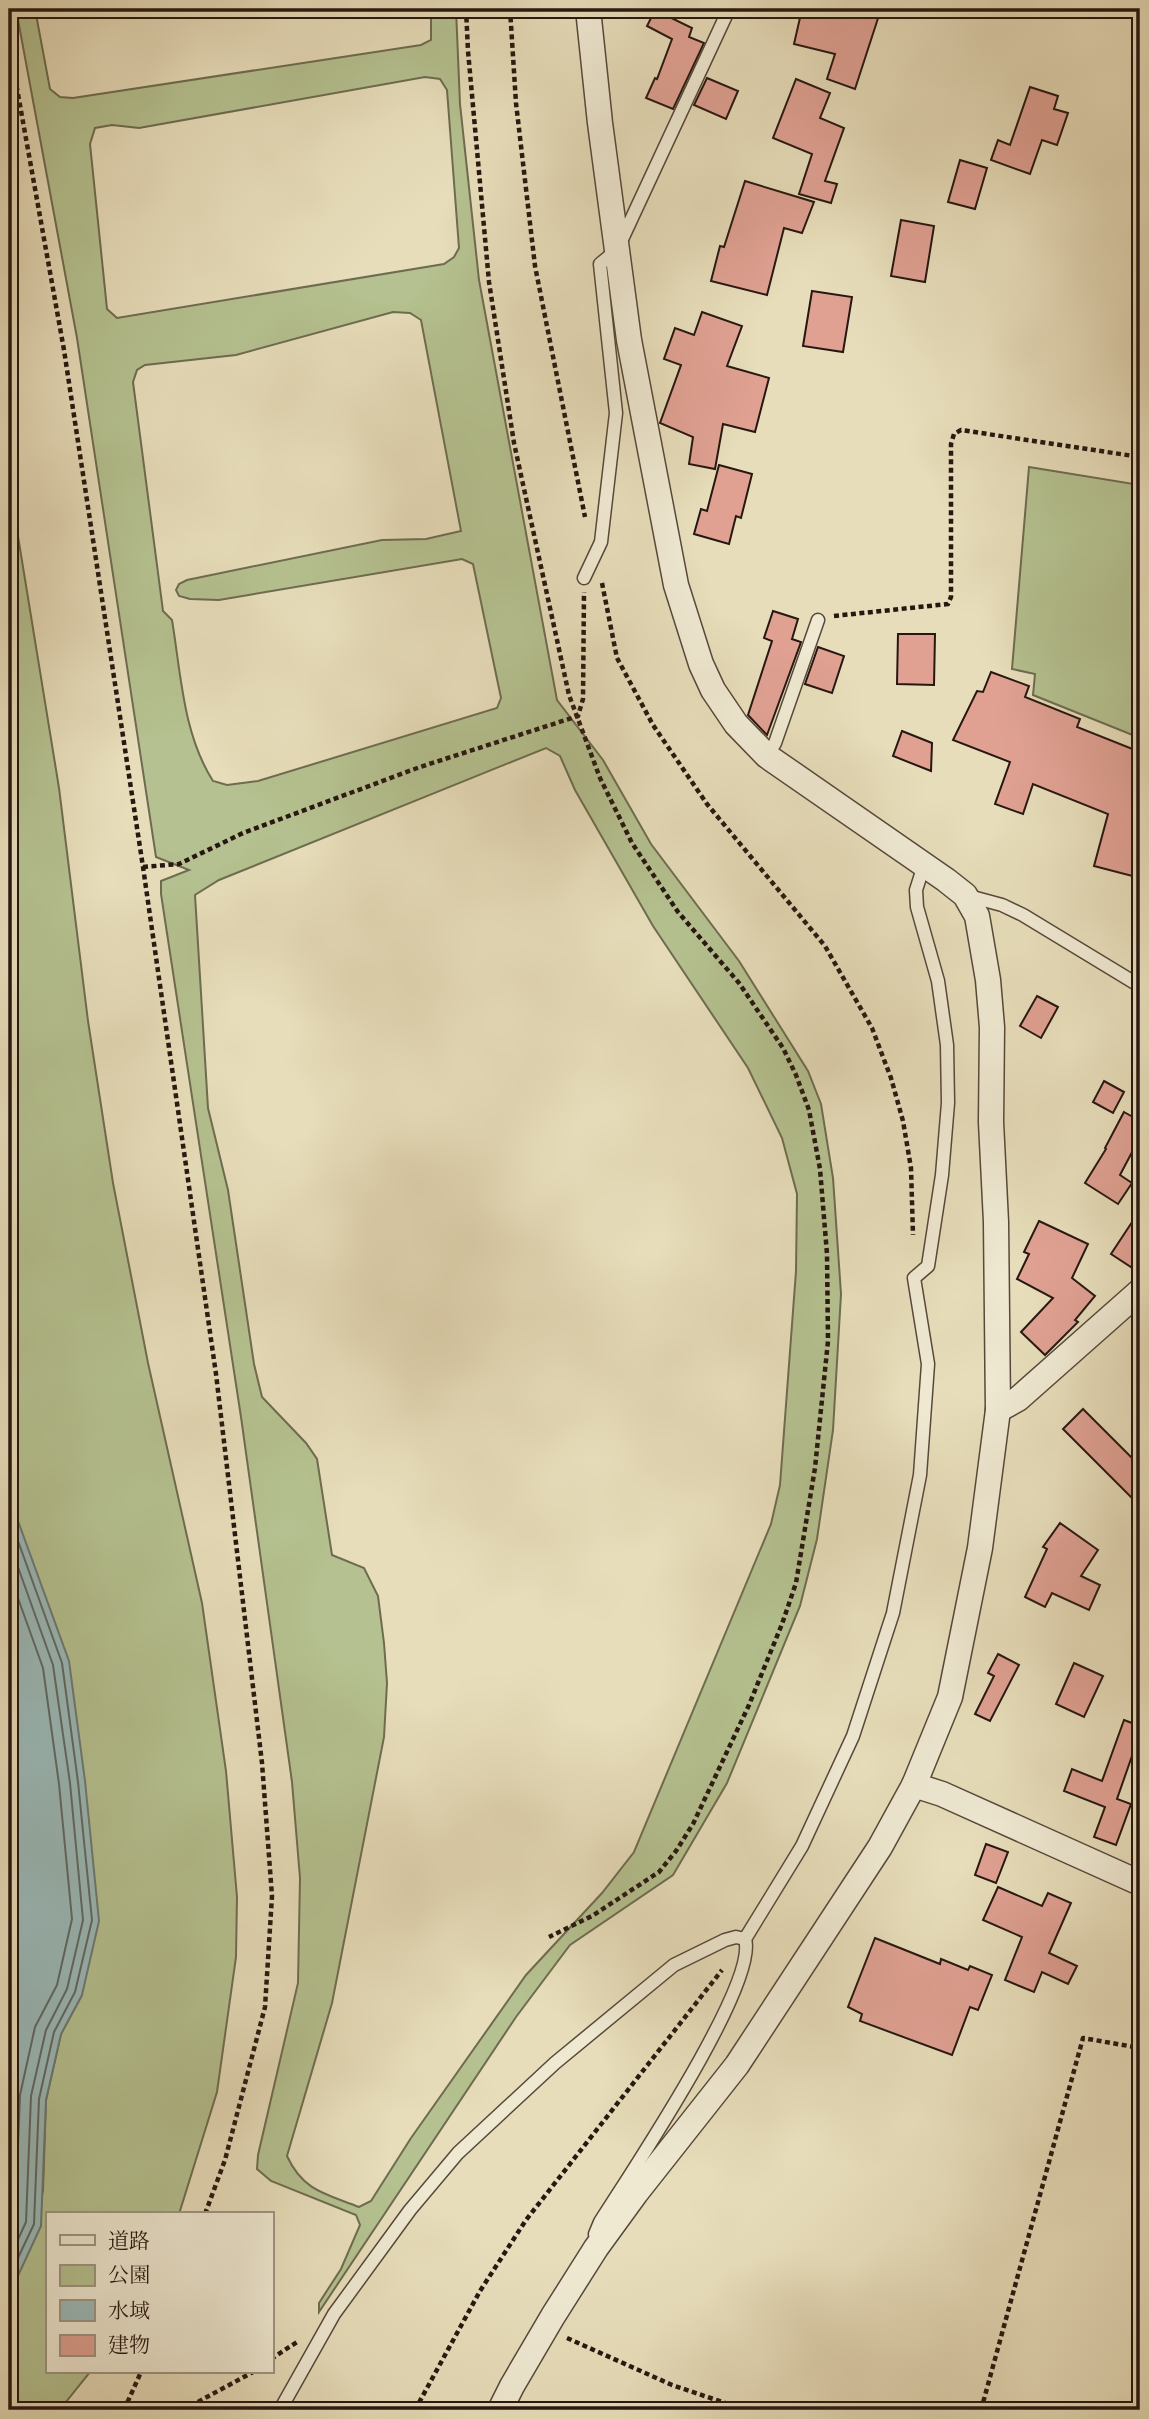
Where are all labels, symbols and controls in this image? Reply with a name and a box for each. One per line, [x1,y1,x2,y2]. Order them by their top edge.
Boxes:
legend [46,2212,273,2374]
text: 道路 [108,2227,150,2256]
text: 公園 [108,2261,150,2290]
text: 水域 [108,2297,150,2326]
text: 建物 [108,2331,150,2360]

